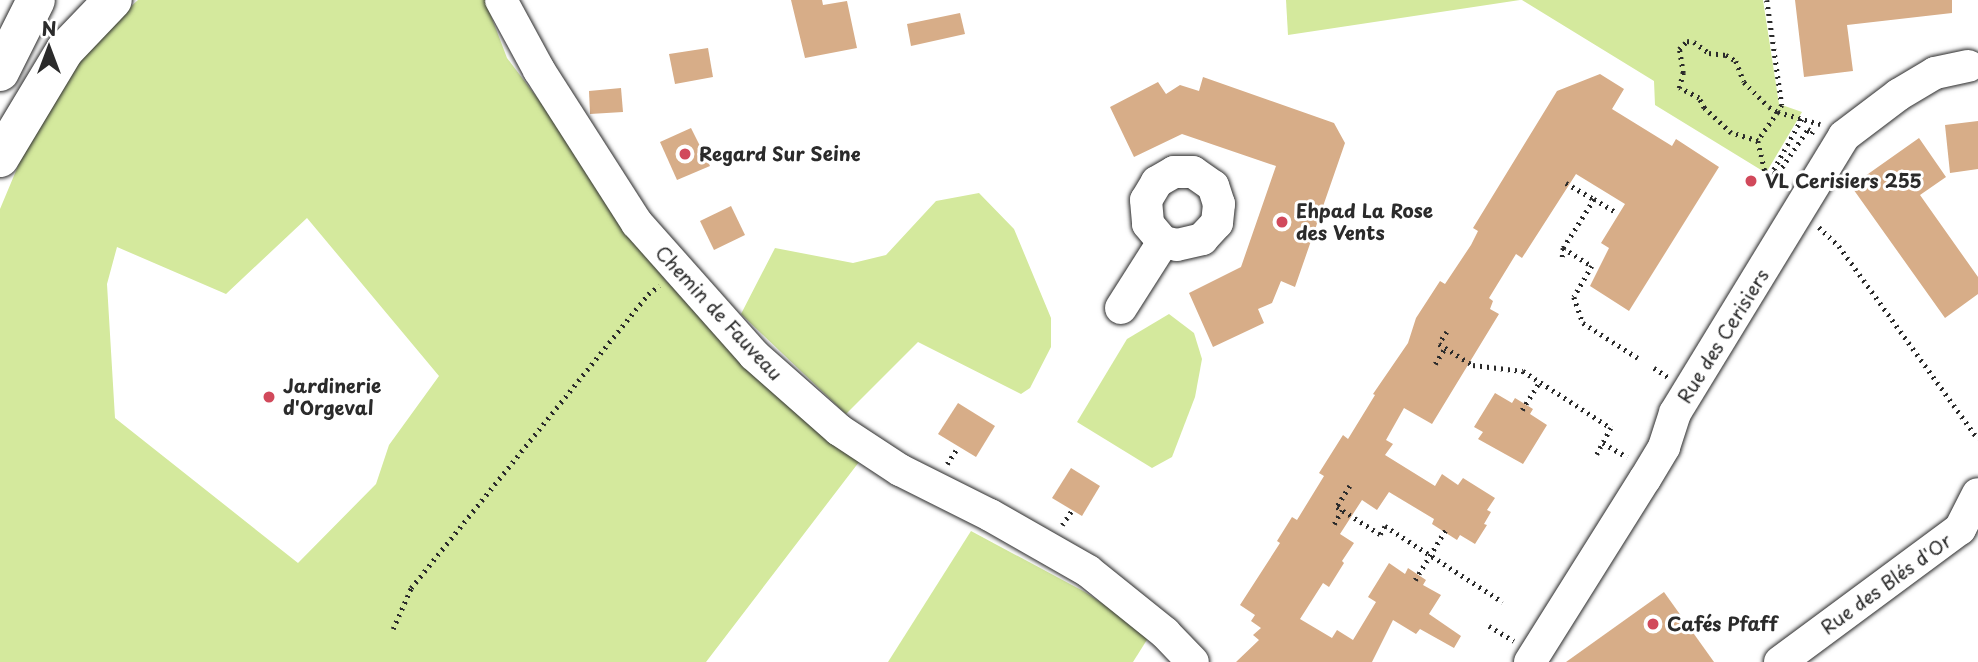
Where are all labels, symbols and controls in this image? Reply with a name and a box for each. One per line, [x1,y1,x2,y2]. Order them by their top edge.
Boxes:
north arrow [14,14,84,84]
text: N [41,14,57,42]
place label: Regard Sur Seine [699,143,864,165]
marker: Regard Sur Seine [677,146,693,162]
place label: VL Cerisiers 255 [1765,170,1922,192]
marker: VL Cerisiers 255 [1743,173,1759,189]
place label: Ehpad La Rose des Vents [1296,200,1435,244]
marker: Ehpad La Rose des Vents [1274,214,1290,230]
street label: Chemin de Fauveau [650,240,788,386]
street label: Rue des Cerisiers [1672,263,1774,409]
place label: Jardinerie d'Orgeval [283,375,381,419]
marker: Jardinerie d'Orgeval [261,389,277,405]
street label: Rue des Blés d'Or [1815,528,1957,640]
place label: Cafés Pfaff [1667,613,1778,635]
marker: Cafés Pfaff [1645,616,1661,632]

